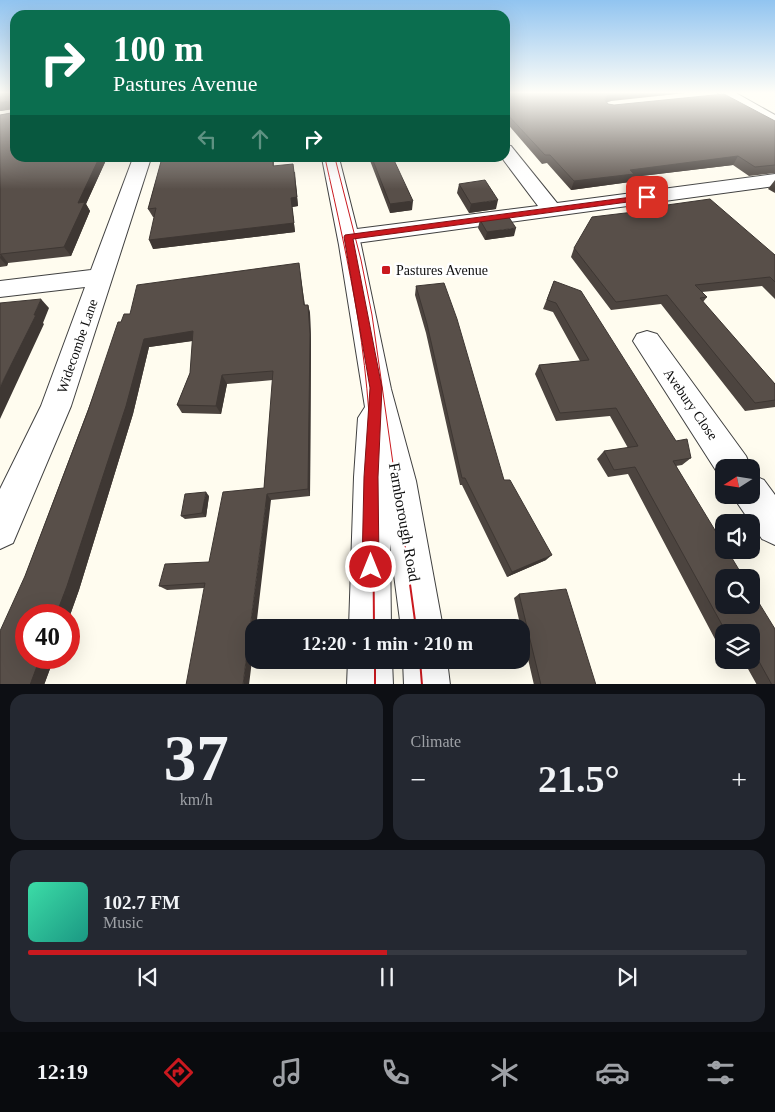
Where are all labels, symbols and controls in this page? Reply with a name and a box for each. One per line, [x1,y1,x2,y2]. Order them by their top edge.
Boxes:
icon: right [30,30,95,95]
text: 100 m [113,30,203,69]
text: Pastures Avenue [113,71,257,96]
icon: left [193,125,221,153]
icon: ahead [246,125,274,153]
icon: right [299,125,327,153]
pin [626,176,668,218]
icon: arrive [633,183,661,211]
place label: Pastures Avenue [396,263,488,278]
marker: Pastures Avenue [380,264,392,276]
street label: Widecombe Lane [54,297,101,395]
street label: Avebury Close [661,366,721,443]
north arrow [715,459,760,504]
map controls [715,459,760,669]
street label: Farnborough Road [385,461,423,583]
button: sound [715,514,760,559]
position arrow [344,540,396,592]
button: search [715,569,760,614]
speed limit sign: 40 [15,604,80,669]
button: layers [715,624,760,669]
text: 12:20 · 1 min · 210 m [302,633,473,654]
text: 37 [164,722,229,794]
text: Climate [411,733,461,750]
text: 21.5° [538,758,620,800]
text: − [411,764,426,795]
text: + [731,764,747,795]
text: km/h [180,791,213,808]
text: 102.7 FM [103,892,180,913]
text: Music [103,914,143,931]
icon: previous [134,963,162,991]
icon: pause [373,963,401,991]
icon: next [613,963,641,991]
icon: directions [161,1055,196,1090]
icon: music [270,1055,305,1090]
icon: phone [378,1055,413,1090]
icon: climate [487,1055,522,1090]
icon: car [595,1055,630,1090]
icon: filters [703,1055,738,1090]
text: 12:19 [37,1059,88,1084]

